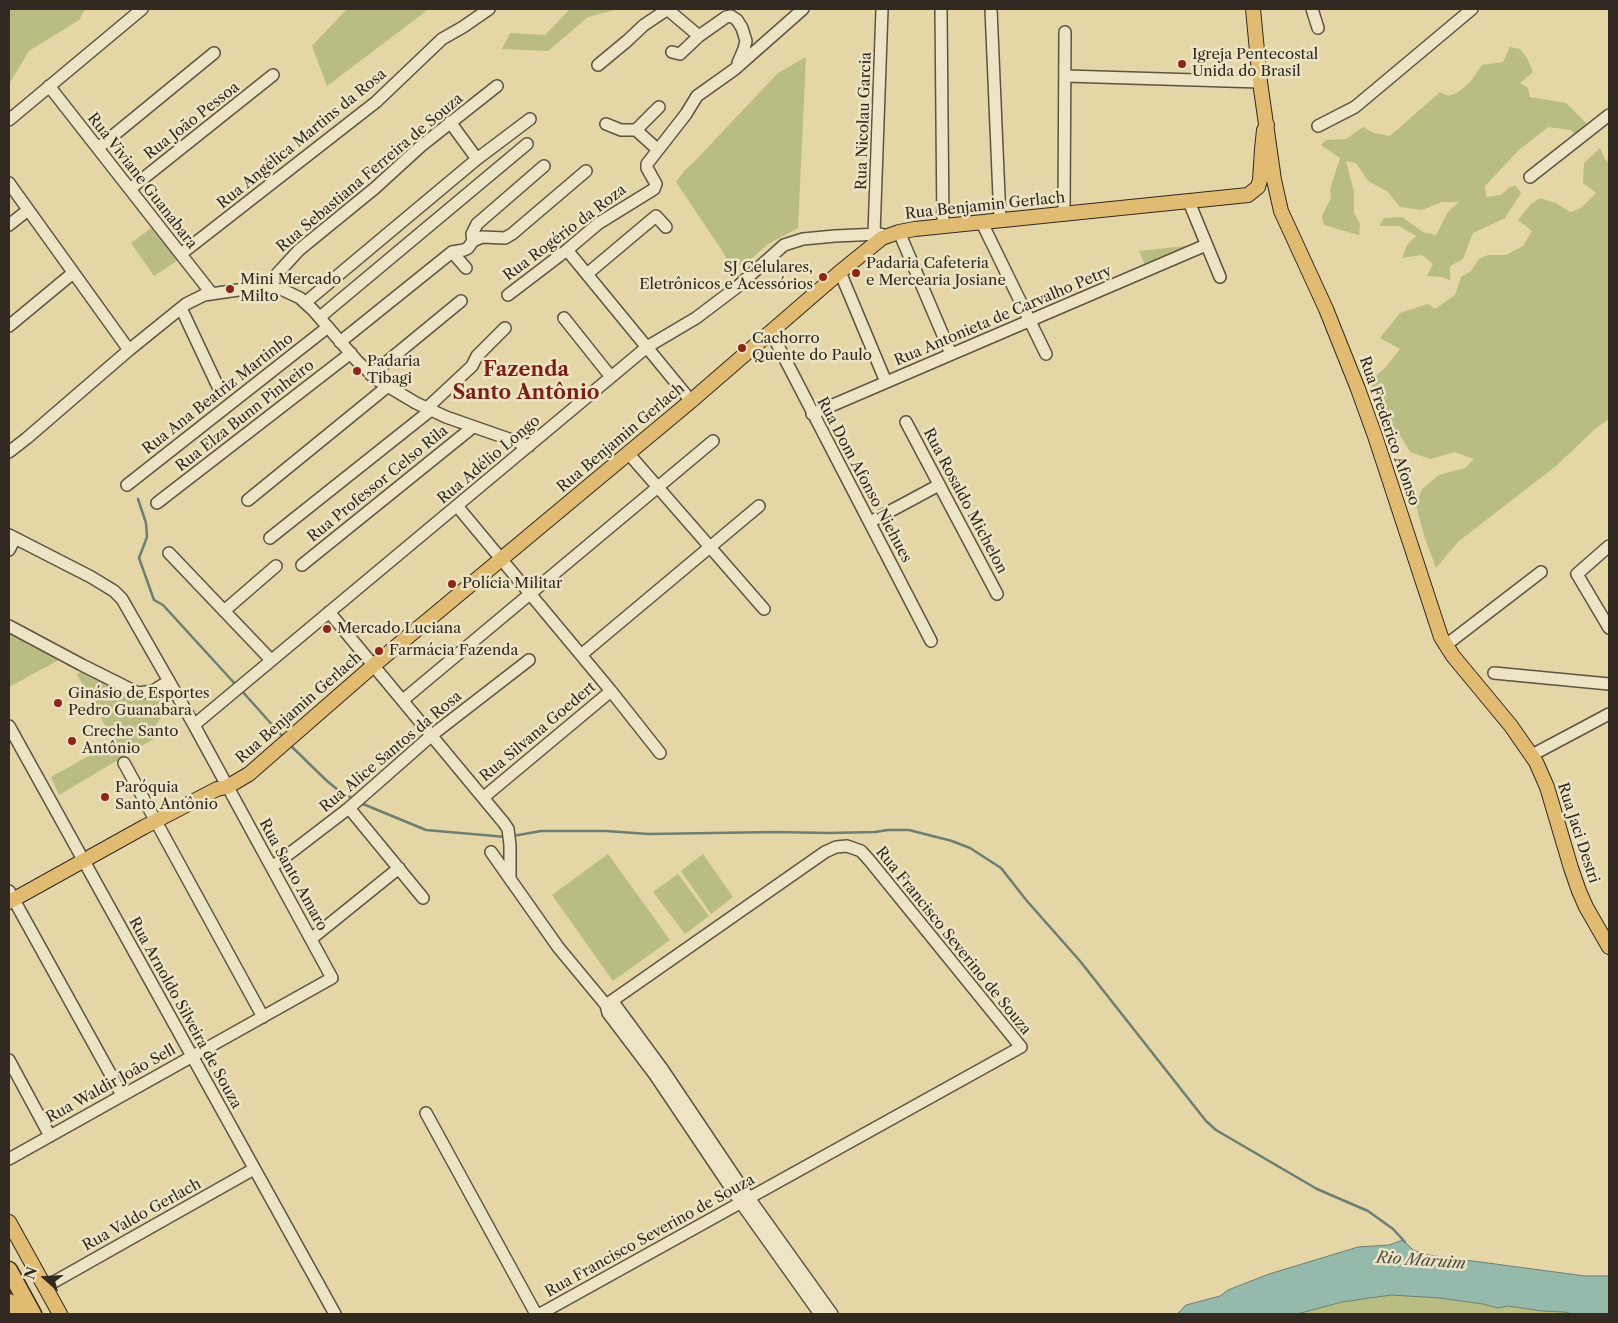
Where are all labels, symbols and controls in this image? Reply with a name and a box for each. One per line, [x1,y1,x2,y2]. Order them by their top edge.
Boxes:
place label: Igreja Pentecostal Unida do Brasil [1192,46,1318,81]
street label: Rua Nicolau Garcia [853,52,875,190]
marker: Igreja Pentecostal Unida do Brasil [1176,58,1188,70]
street label: Rua Angélica Martins da Rosa [214,65,390,213]
street label: Rua João Pessoa [141,78,243,164]
street label: Rua Sebastiana Ferreira de Souza [273,90,467,256]
street label: Rua Viviane Guanabara [83,110,201,252]
street label: Rua Rogério da Roza [500,181,630,285]
street label: Rua Benjamin Gerlach [904,189,1066,223]
place label: Padaria Cafeteria e Mercearia Josiane [866,255,1006,290]
place label: SJ Celulares, Eletrônicos e Acessórios [639,259,813,294]
street label: Rua Antonieta de Carvalho Petry [892,262,1114,370]
marker: Padaria Cafeteria e Mercearia Josiane [850,267,862,279]
place label: Mini Mercado Milto [240,271,341,306]
marker: SJ Celulares, Eletrônicos e Acessórios [817,271,829,283]
marker: Mini Mercado Milto [224,283,236,295]
street label: Rua Ana Beatriz Martinho [139,330,297,458]
place label: Cachorro Quente do Paulo [752,330,872,365]
marker: Cachorro Quente do Paulo [736,342,748,354]
place label: Padaria Tibagi [367,353,420,388]
street label: Rua Frederico Afonso [1355,354,1423,508]
street label: Rua Elza Bunn Pinheiro [172,356,318,476]
district label: Fazenda Santo Antônio [452,358,600,405]
marker: Padaria Tibagi [351,365,363,377]
street label: Rua Benjamin Gerlach [554,379,688,497]
street label: Rua Dom Afonso Niehues [813,394,915,566]
street label: Rua Adélio Longo [434,412,544,508]
street label: Rua Professor Celso Rila [304,422,452,546]
street label: Rua Rosaldo Michelon [919,425,1011,577]
place label: Polícia Militar [462,575,562,593]
marker: Polícia Militar [446,578,458,590]
place label: Mercado Luciana [337,620,461,638]
marker: Mercado Luciana [321,623,333,635]
place label: Farmácia Fazenda [389,642,518,660]
marker: Farmácia Fazenda [373,645,385,657]
street label: Rua Benjamin Gerlach [232,648,366,768]
street label: Rua Silvana Goedert [476,678,600,786]
place label: Ginásio de Esportes Pedro Guanabara [68,685,210,720]
street label: Rua Alice Santos da Rosa [317,687,465,817]
marker: Ginásio de Esportes Pedro Guanabara [52,697,64,709]
place label: Creche Santo Antônio [82,723,178,758]
marker: Creche Santo Antônio [66,735,78,747]
place label: Paróquia Santo Antônio [115,779,218,814]
street label: Rua Jaci Destri [1553,780,1603,886]
marker: Paróquia Santo Antônio [99,791,111,803]
street label: Rua Santo Amaro [255,816,331,934]
street label: Rua Francisco Severino de Souza [872,843,1034,1039]
street label: Rua Arnoldo Silveira de Souza [125,914,245,1112]
street label: Rua Waldir João Sell [43,1041,179,1127]
street label: Rua Francisco Severino de Souza [542,1171,758,1301]
street label: Rua Valdo Gerlach [80,1175,204,1255]
water label: Rio Maruim [1376,1248,1466,1274]
north arrow [20,1253,70,1303]
text: N [20,1264,41,1282]

